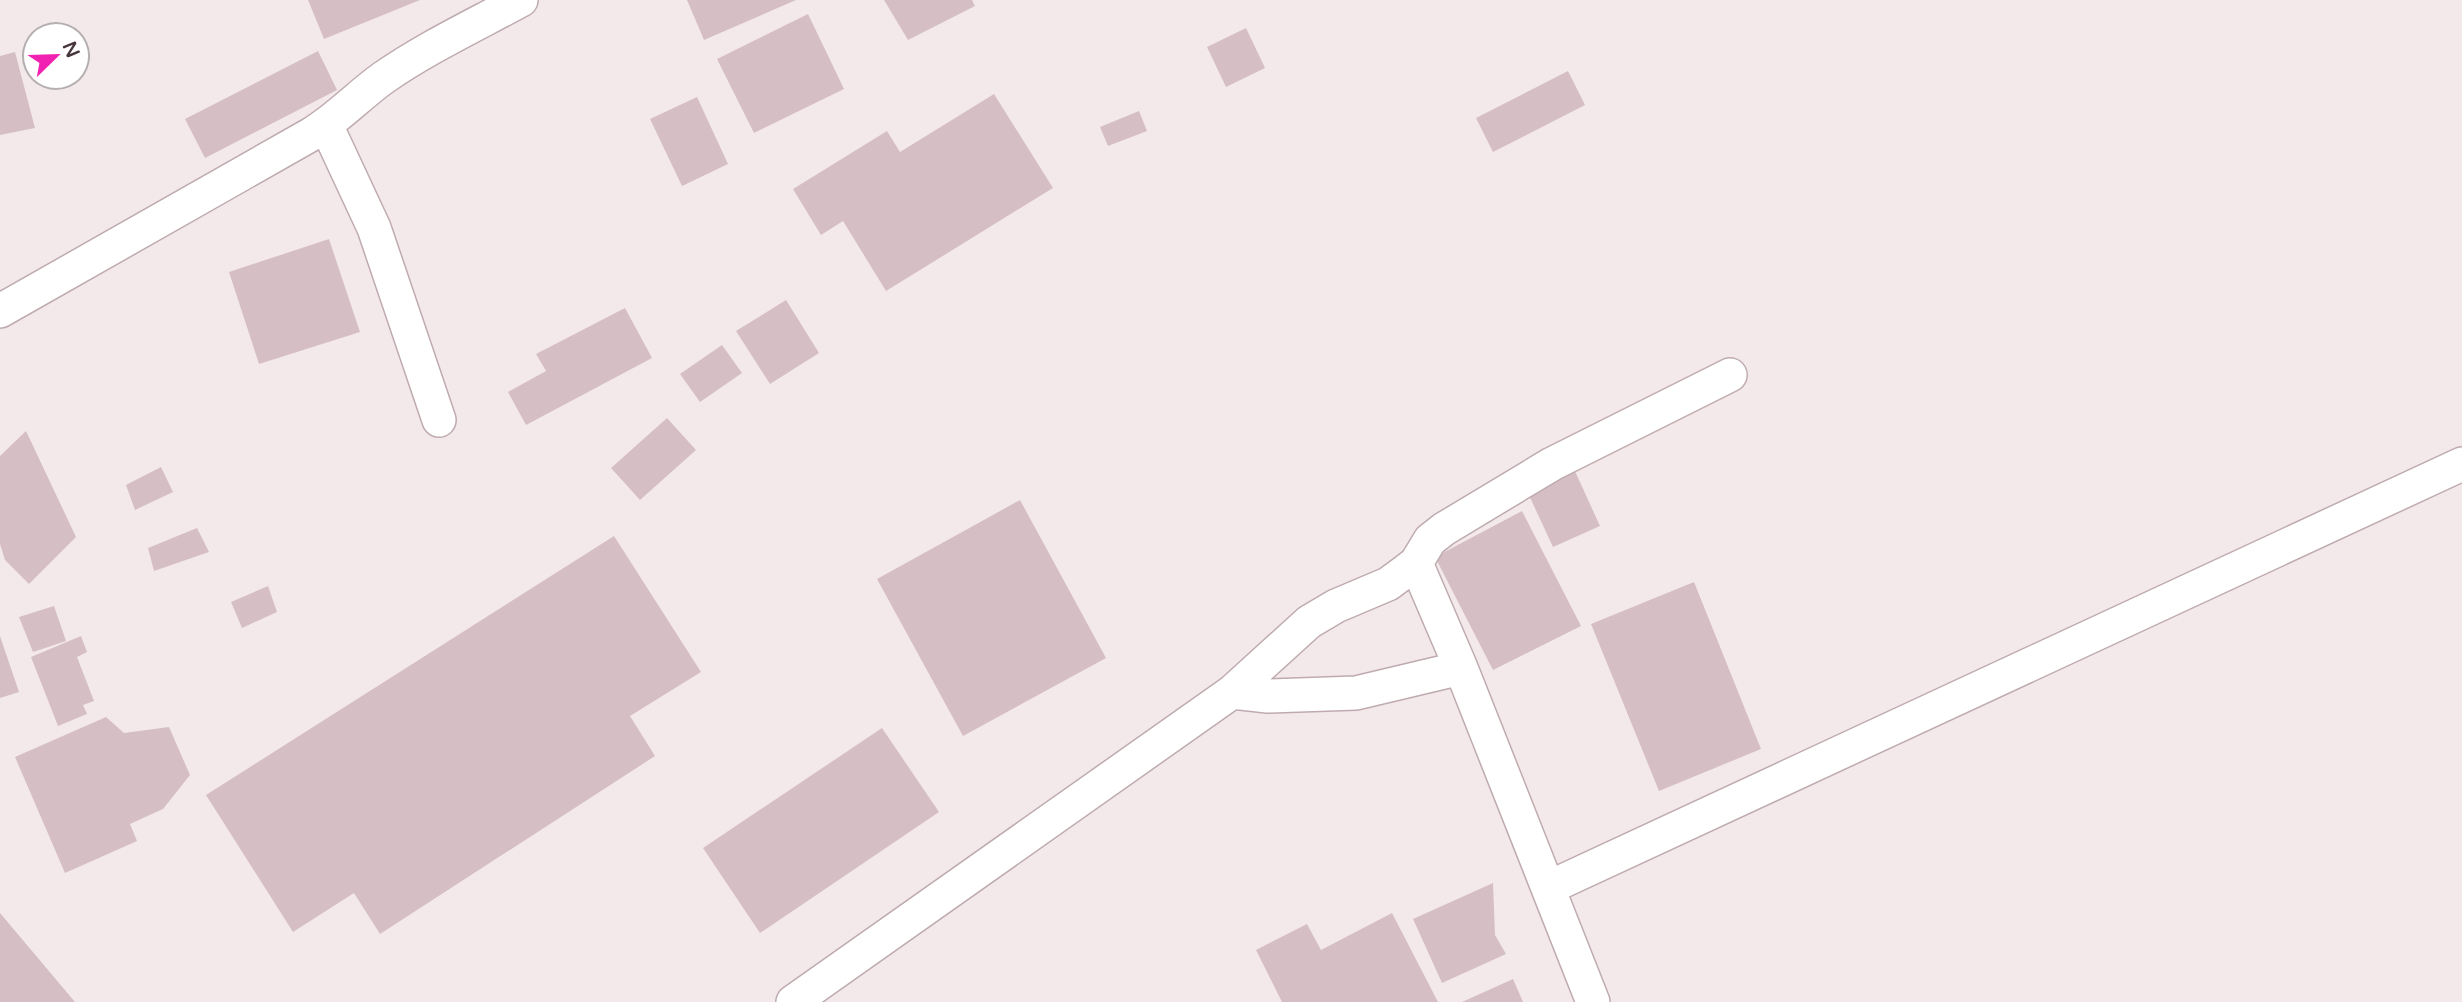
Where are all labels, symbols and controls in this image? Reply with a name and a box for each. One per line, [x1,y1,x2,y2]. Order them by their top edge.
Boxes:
north arrow [21,21,91,91]
text: N [58,38,84,61]

